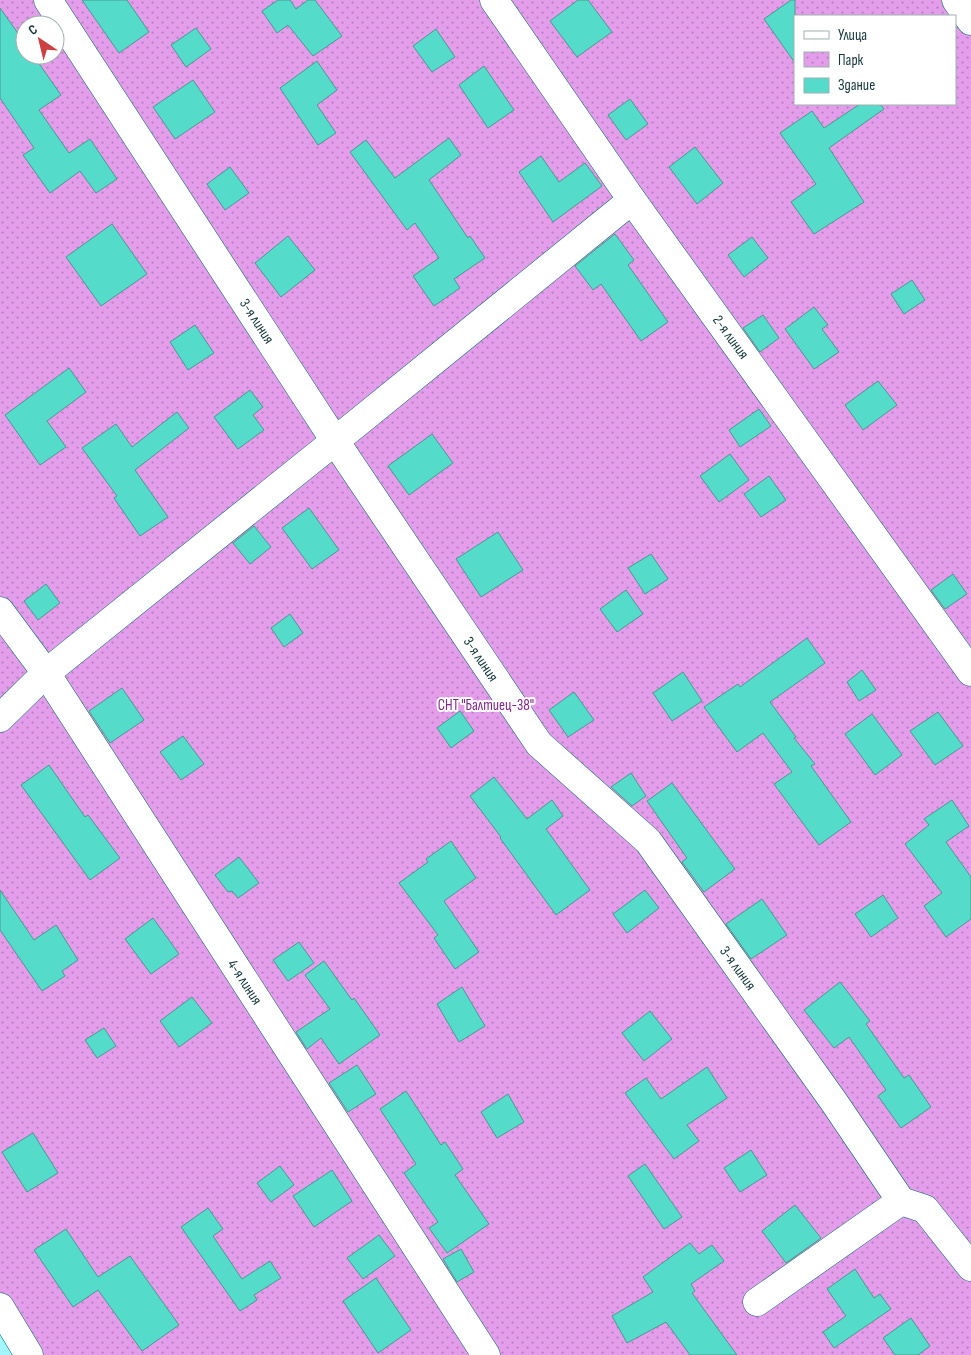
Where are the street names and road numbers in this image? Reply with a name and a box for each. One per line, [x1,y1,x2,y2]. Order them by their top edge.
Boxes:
street label: 3-я линия [235,295,278,347]
street label: 2-я линия [708,312,753,363]
street label: 3-я линия [459,633,502,685]
street label: 3-я линия [715,943,760,994]
street label: 4-я линия [223,956,266,1008]

